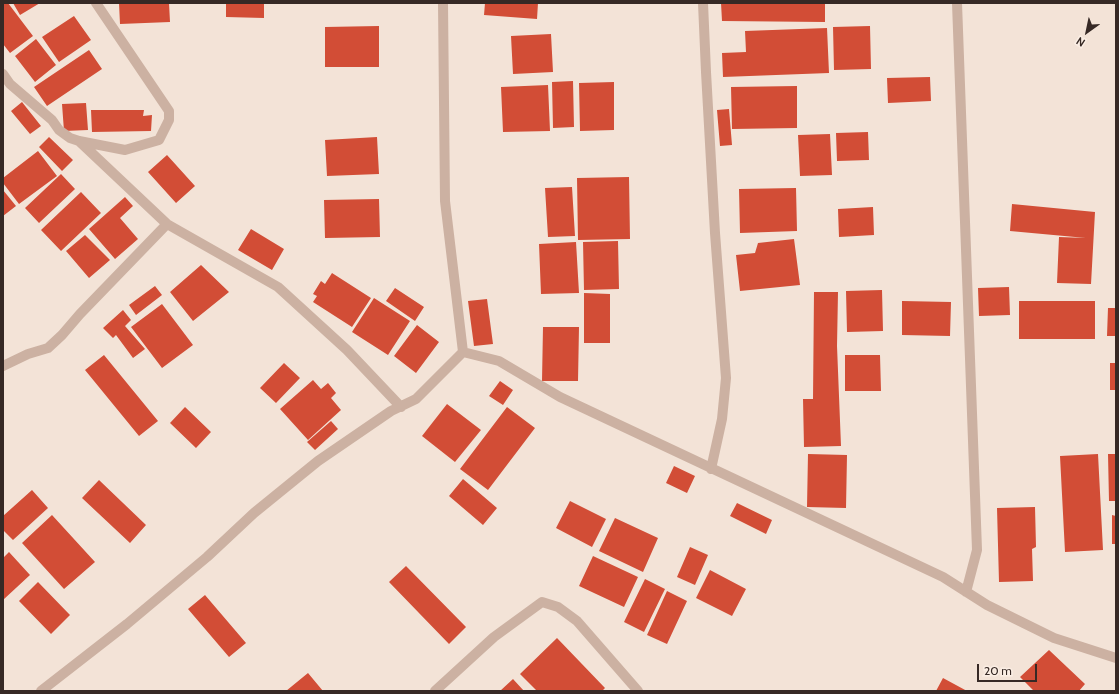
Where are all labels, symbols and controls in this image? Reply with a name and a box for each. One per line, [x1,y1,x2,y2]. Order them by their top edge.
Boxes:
north arrow [1067,12,1107,52]
text: N [1073,34,1088,50]
scale bar [979,656,1039,682]
text: 20 m [984,663,1012,678]

